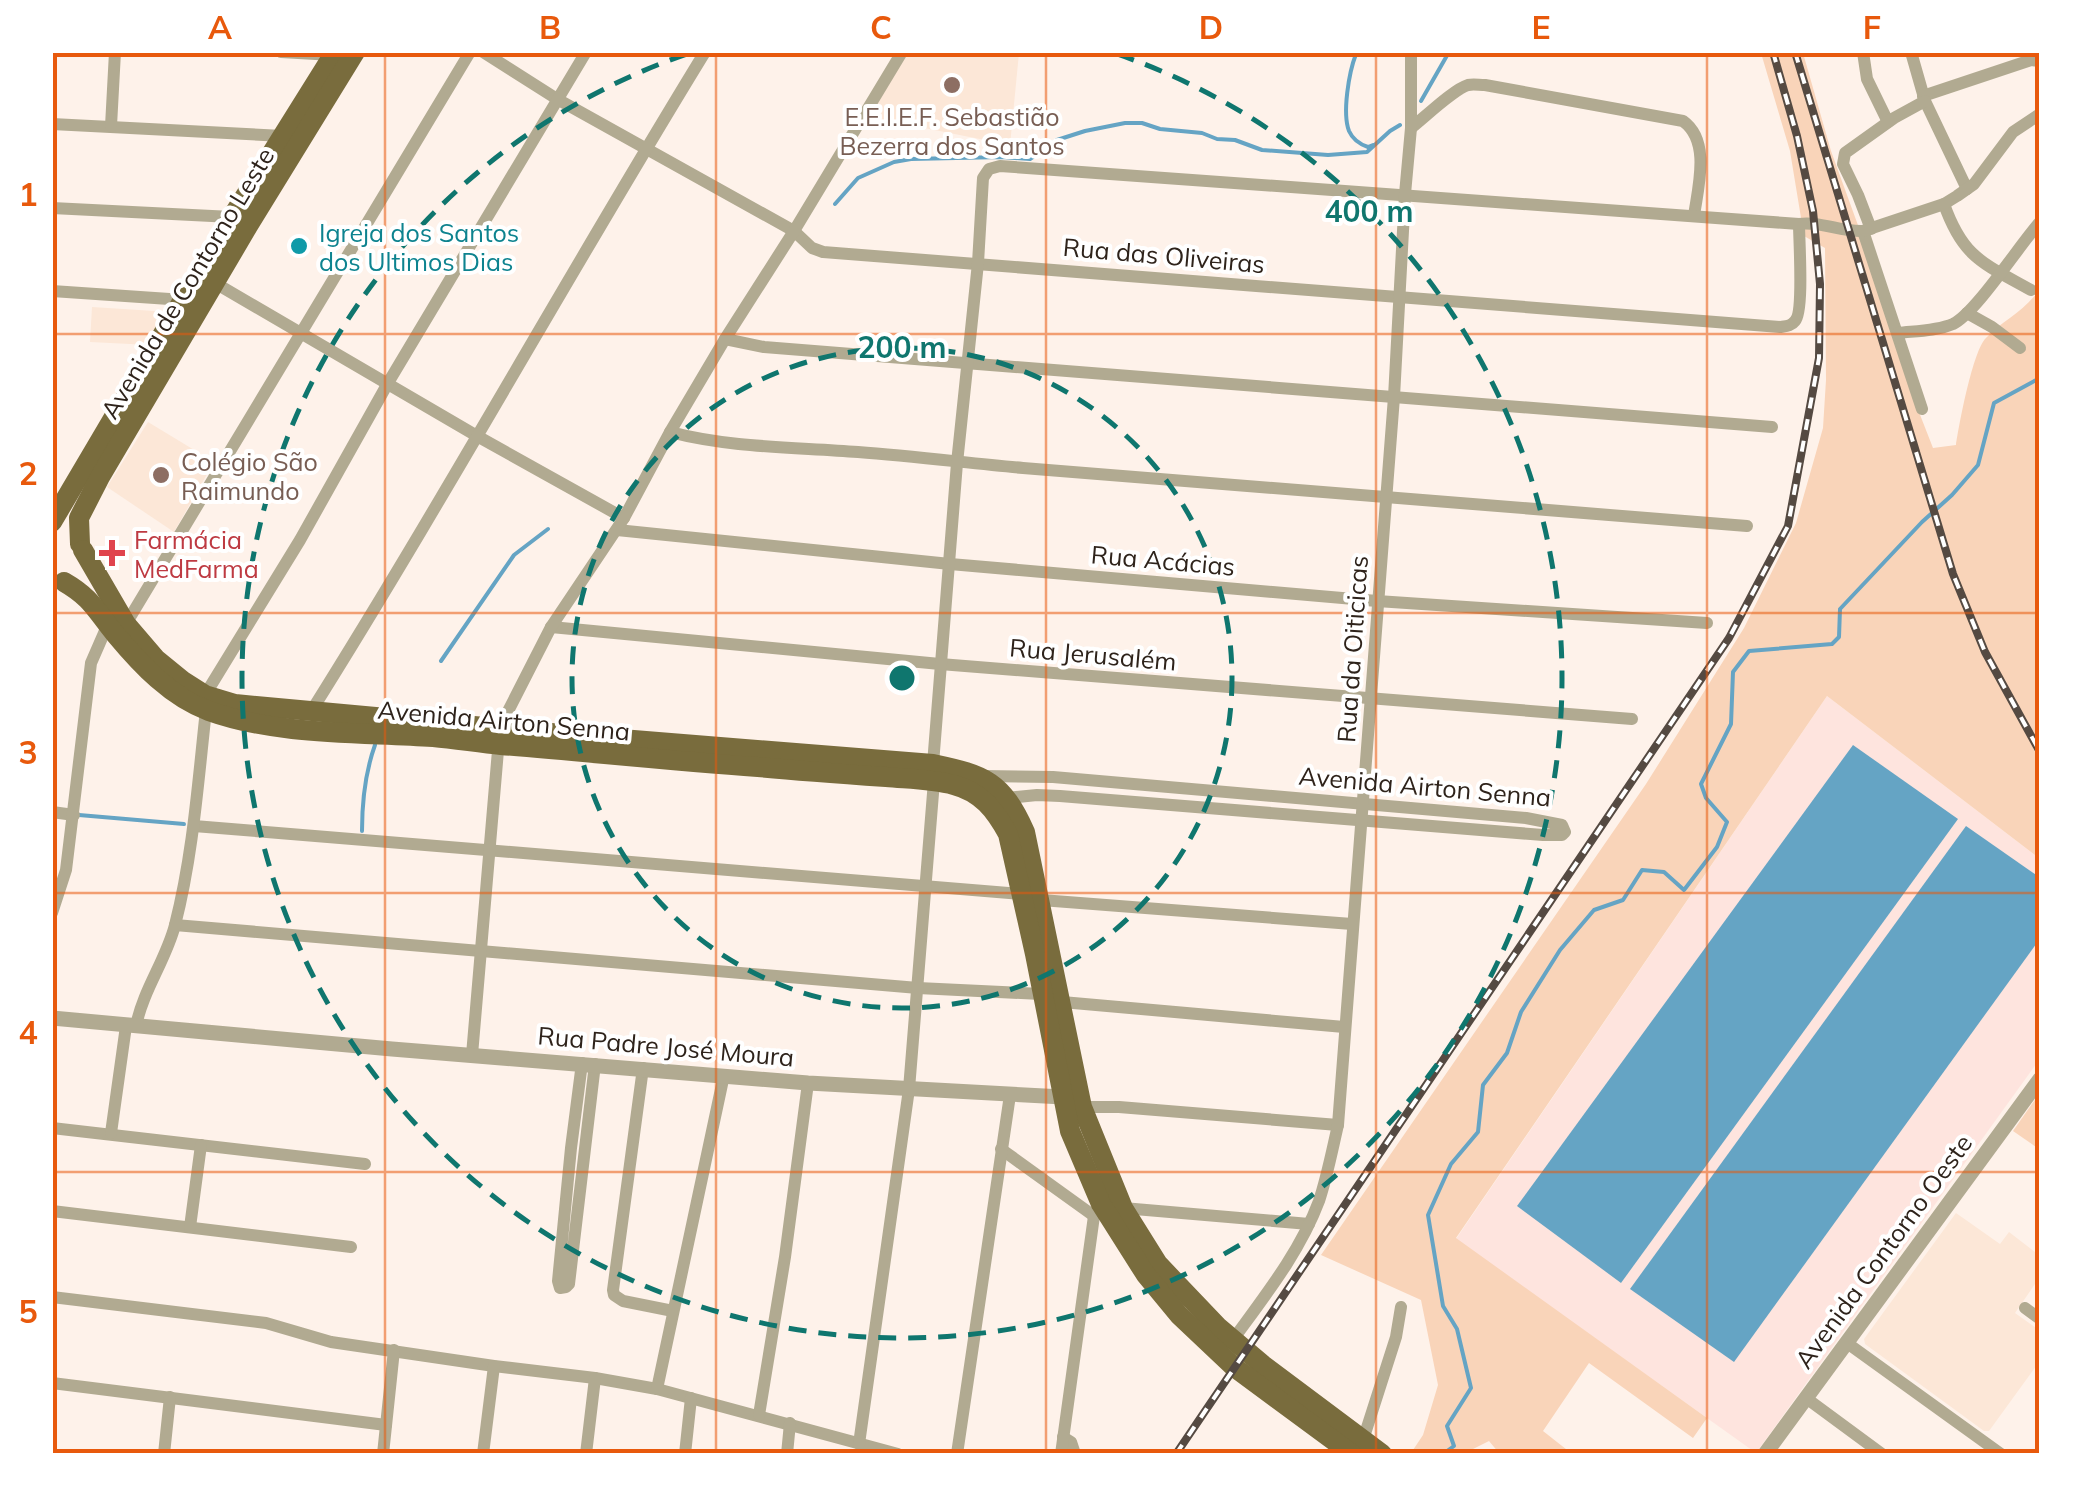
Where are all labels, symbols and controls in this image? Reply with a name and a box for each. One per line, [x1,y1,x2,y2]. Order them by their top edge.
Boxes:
text: A [208,7,232,47]
text: B [539,7,561,47]
text: C [870,7,892,47]
text: D [1199,7,1223,47]
text: E [1531,7,1551,47]
text: F [1863,7,1881,47]
marker: E.E.I.E.F. Sebastião Bezerra dos Santos [941,74,963,96]
place label: E.E.I.E.F. Sebastião Bezerra dos Santos [839,101,1065,161]
street label: Avenida de Contorno Leste [94,142,280,424]
text: 1 [18,174,38,214]
text: 400 m [1324,192,1414,230]
place label: Igreja dos Santos dos Ultimos Dias [319,217,519,277]
street label: Rua das Oliveiras [1062,231,1266,279]
marker: Igreja dos Santos dos Ultimos Dias [288,235,310,257]
text: 200 m [857,328,947,366]
place label: Colégio São Raimundo [181,446,318,506]
text: 2 [18,453,38,493]
marker: Colégio São Raimundo [150,464,172,486]
place label: Farmácia MedFarma [134,524,259,584]
street label: Rua Acácias [1090,538,1236,582]
marker: Farmácia MedFarma [99,540,125,566]
street label: Rua da Oiticicas [1330,554,1374,744]
street label: Rua Jerusalém [1008,631,1178,677]
centre of rings [884,660,920,696]
street label: Avenida Airton Senna [377,694,631,746]
text: 3 [18,732,38,772]
street label: Avenida Airton Senna [1298,760,1552,812]
text: 4 [18,1012,38,1052]
street label: Rua Padre José Moura [537,1019,795,1073]
street label: Avenida Contorno Oeste [1788,1128,1978,1374]
text: 5 [18,1291,38,1331]

